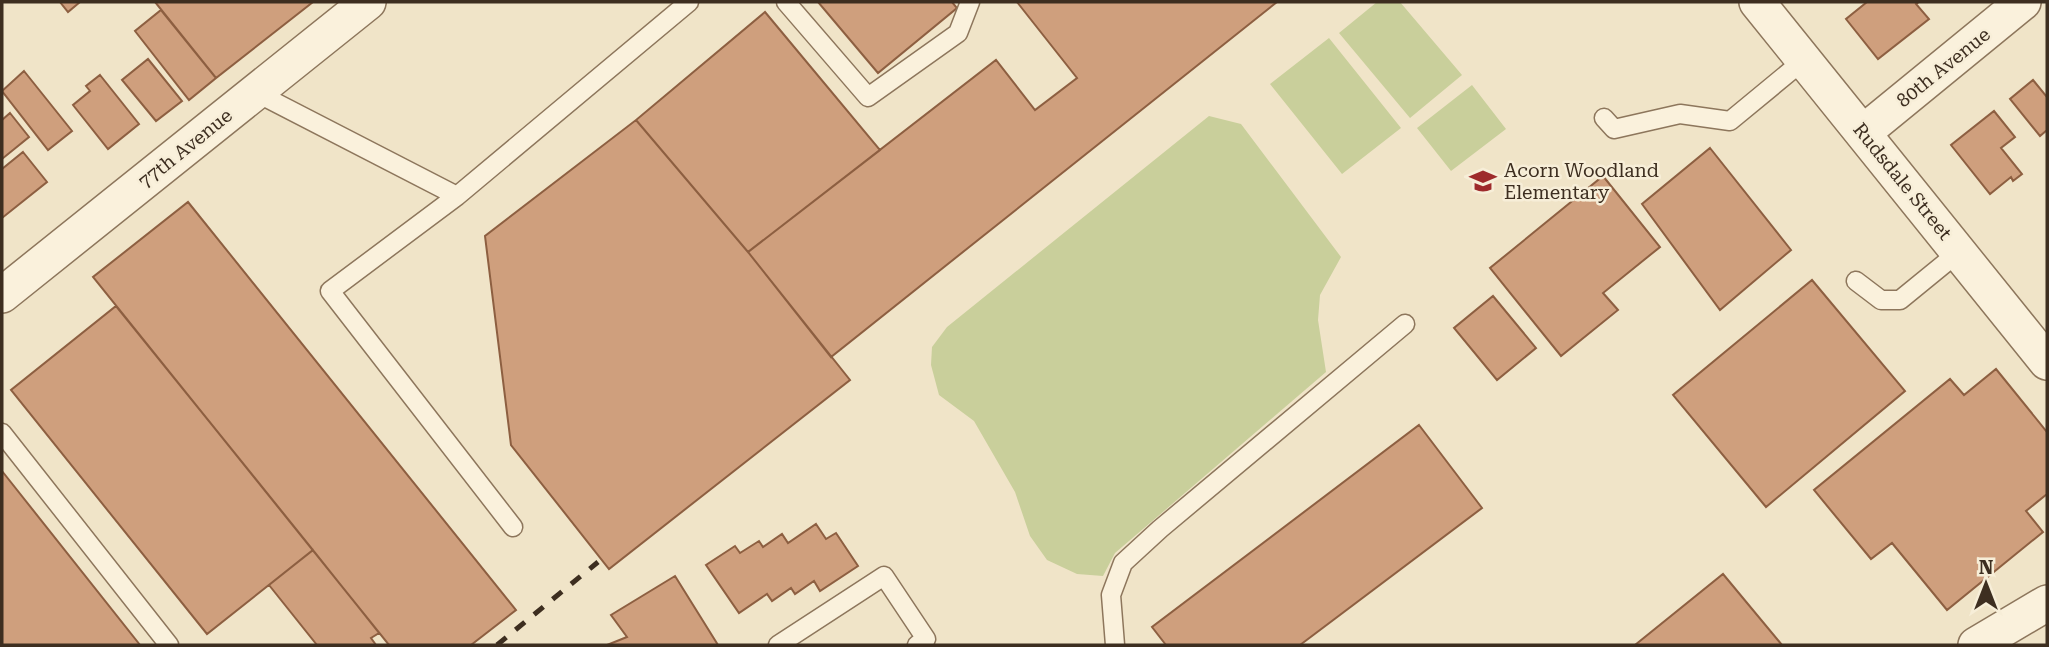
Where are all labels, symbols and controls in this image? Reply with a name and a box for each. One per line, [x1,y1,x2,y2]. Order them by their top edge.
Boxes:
street label: 80th Avenue [1892,23,1995,112]
street label: 77th Avenue [134,104,237,193]
street label: Rudsdale Street [1848,118,1957,244]
place label: Acorn Woodland Elementary [1504,159,1659,204]
school or university icon: Acorn Woodland Elementary [1468,166,1498,196]
north arrow [1951,549,2021,619]
text: N [1979,556,1994,579]

